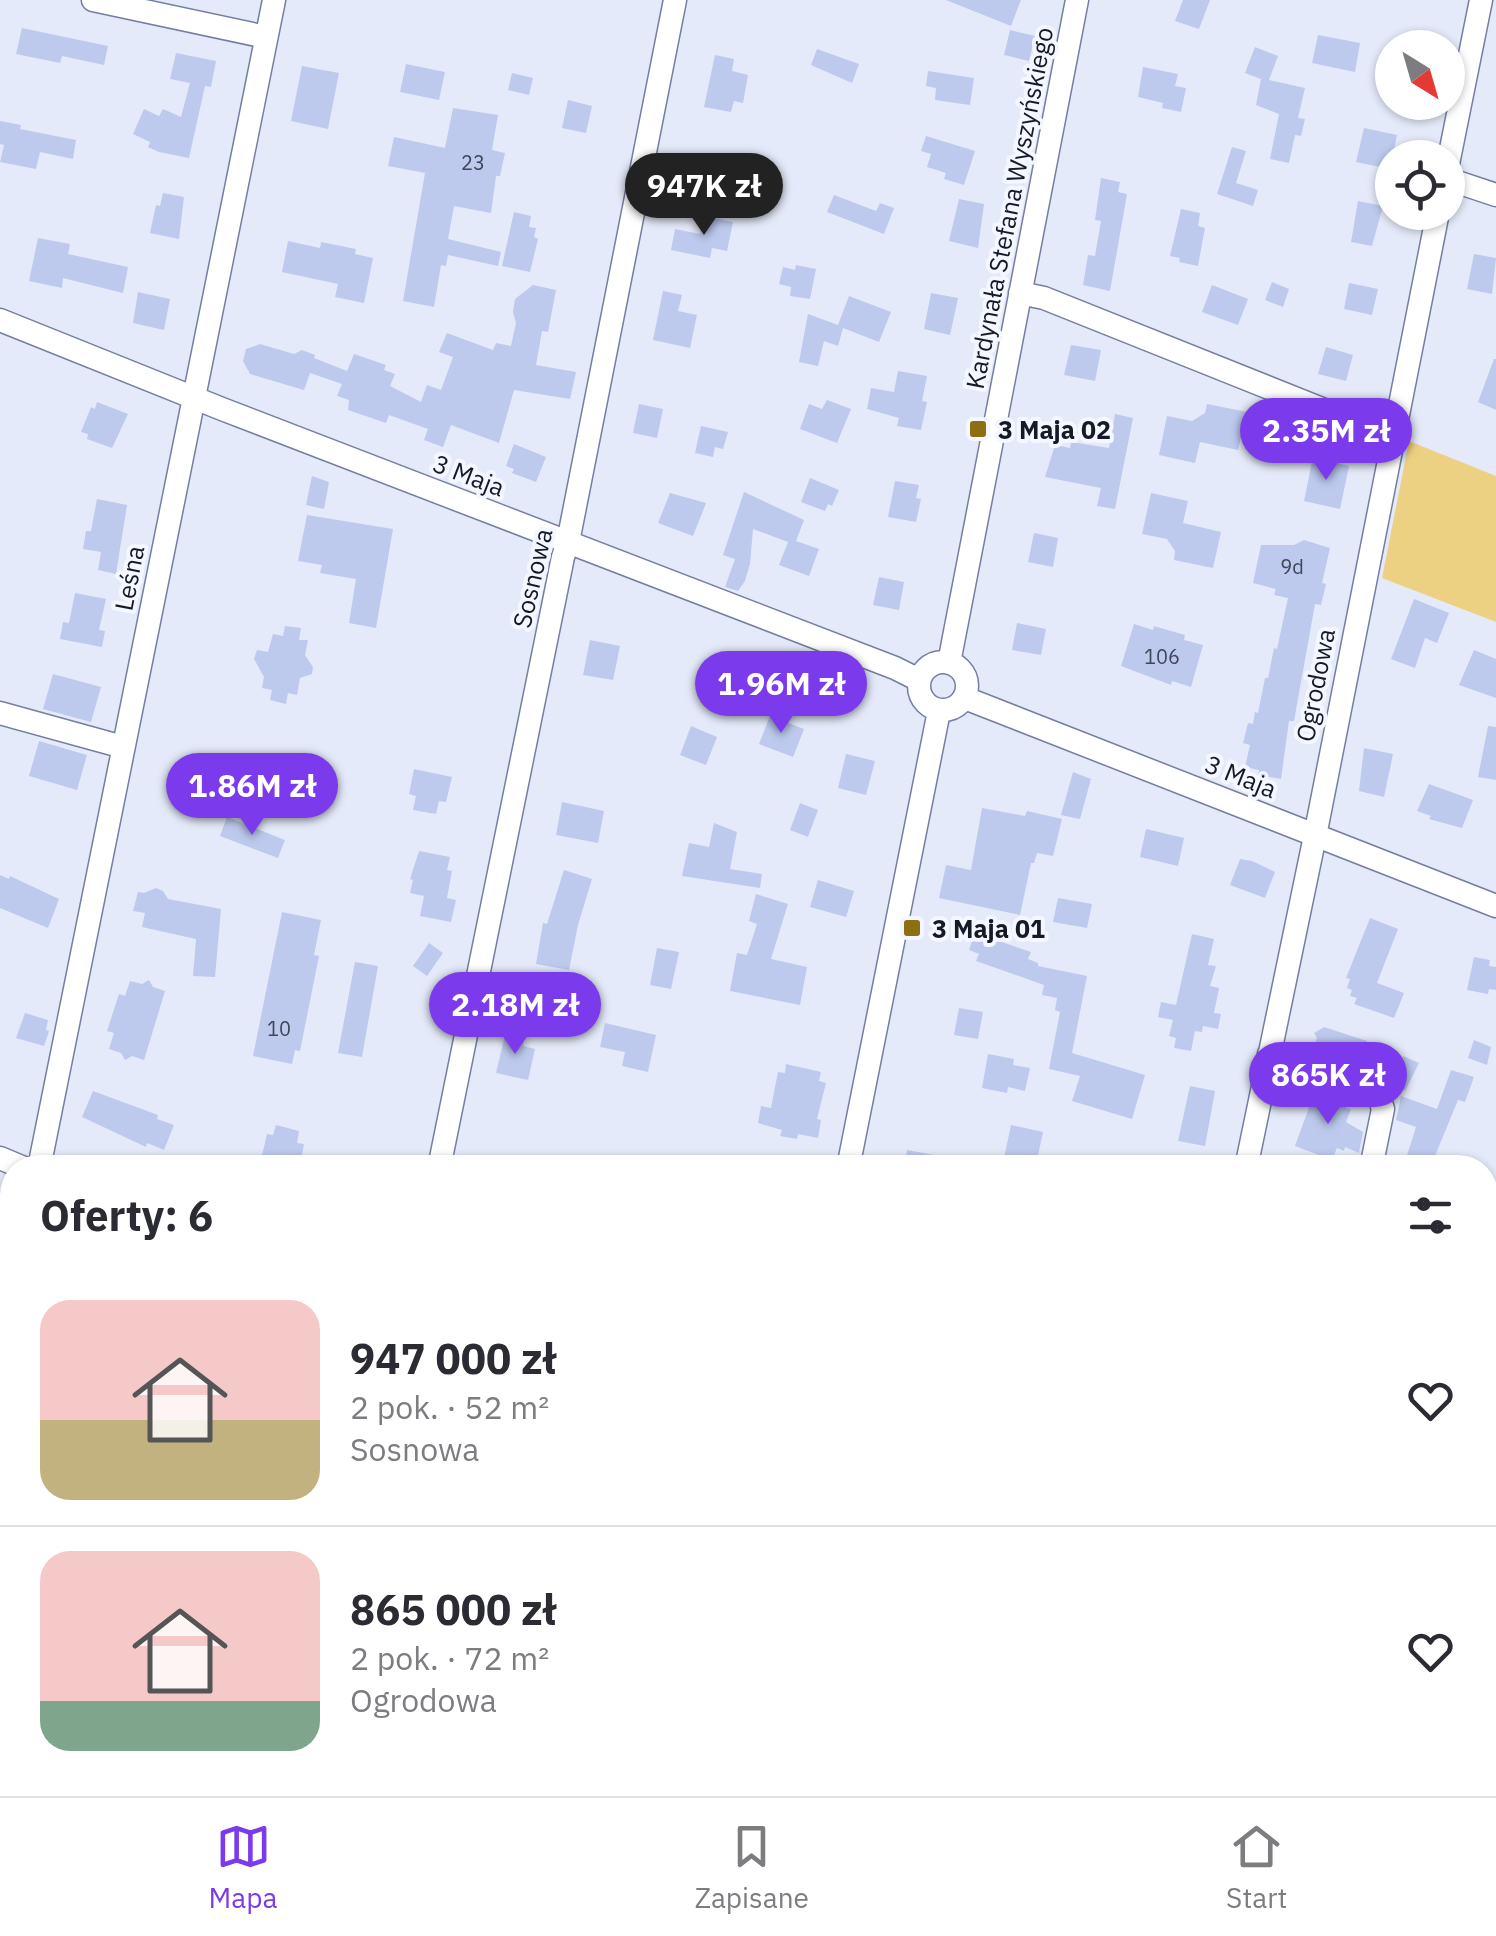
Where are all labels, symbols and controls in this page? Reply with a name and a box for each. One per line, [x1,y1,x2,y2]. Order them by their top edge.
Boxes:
street label: Kardynała Stefana Wyszyńskiego [958,24,1060,392]
north arrow [1375,30,1465,120]
map controls [1375,30,1465,230]
button: locate [1375,140,1465,230]
house number: 23 [461,149,485,176]
pin: 947K zł [612,153,796,238]
text: 947K zł [647,164,761,206]
pin: 2.35M zł [1223,398,1429,483]
text: 2.35M zł [1262,409,1390,451]
place label: 3 Maja 02 [998,413,1111,446]
marker: 3 Maja 02 [967,418,989,440]
street label: 3 Maja [428,446,510,504]
street label: Sosnowa [505,525,559,631]
street label: Leśna [107,543,151,613]
house number: 9d [1280,553,1304,580]
street label: Ogrodowa [1288,626,1342,744]
house number: 106 [1144,643,1180,670]
pin: 1.96M zł [678,651,884,736]
text: 1.96M zł [717,662,845,704]
street label: 3 Maja [1200,747,1282,805]
pin: 1.86M zł [149,753,355,838]
text: 1.86M zł [188,764,316,806]
place label: 3 Maja 01 [932,912,1045,945]
marker: 3 Maja 01 [901,917,923,939]
pin: 2.18M zł [412,972,618,1057]
text: 2.18M zł [451,983,579,1025]
house number: 10 [267,1015,291,1042]
pin: 865K zł [1236,1042,1420,1127]
text: 865K zł [1271,1053,1385,1095]
text: Oferty: 6 [40,1188,213,1243]
icon: filters [1403,1188,1458,1243]
text: 947 000 zł [350,1331,556,1386]
icon: home [120,1340,240,1460]
icon: heart [1403,1373,1458,1428]
text: 2 pok. · 52 m² [350,1386,549,1428]
text: Sosnowa [350,1428,479,1470]
text: 865 000 zł [350,1582,556,1637]
icon: home [120,1591,240,1711]
icon: heart [1403,1624,1458,1679]
text: 2 pok. · 72 m² [350,1637,549,1679]
text: Ogrodowa [350,1679,497,1721]
tab: Mapa [209,1819,277,1916]
tab: Zapisane [695,1819,809,1916]
tab: Start [1226,1819,1287,1916]

